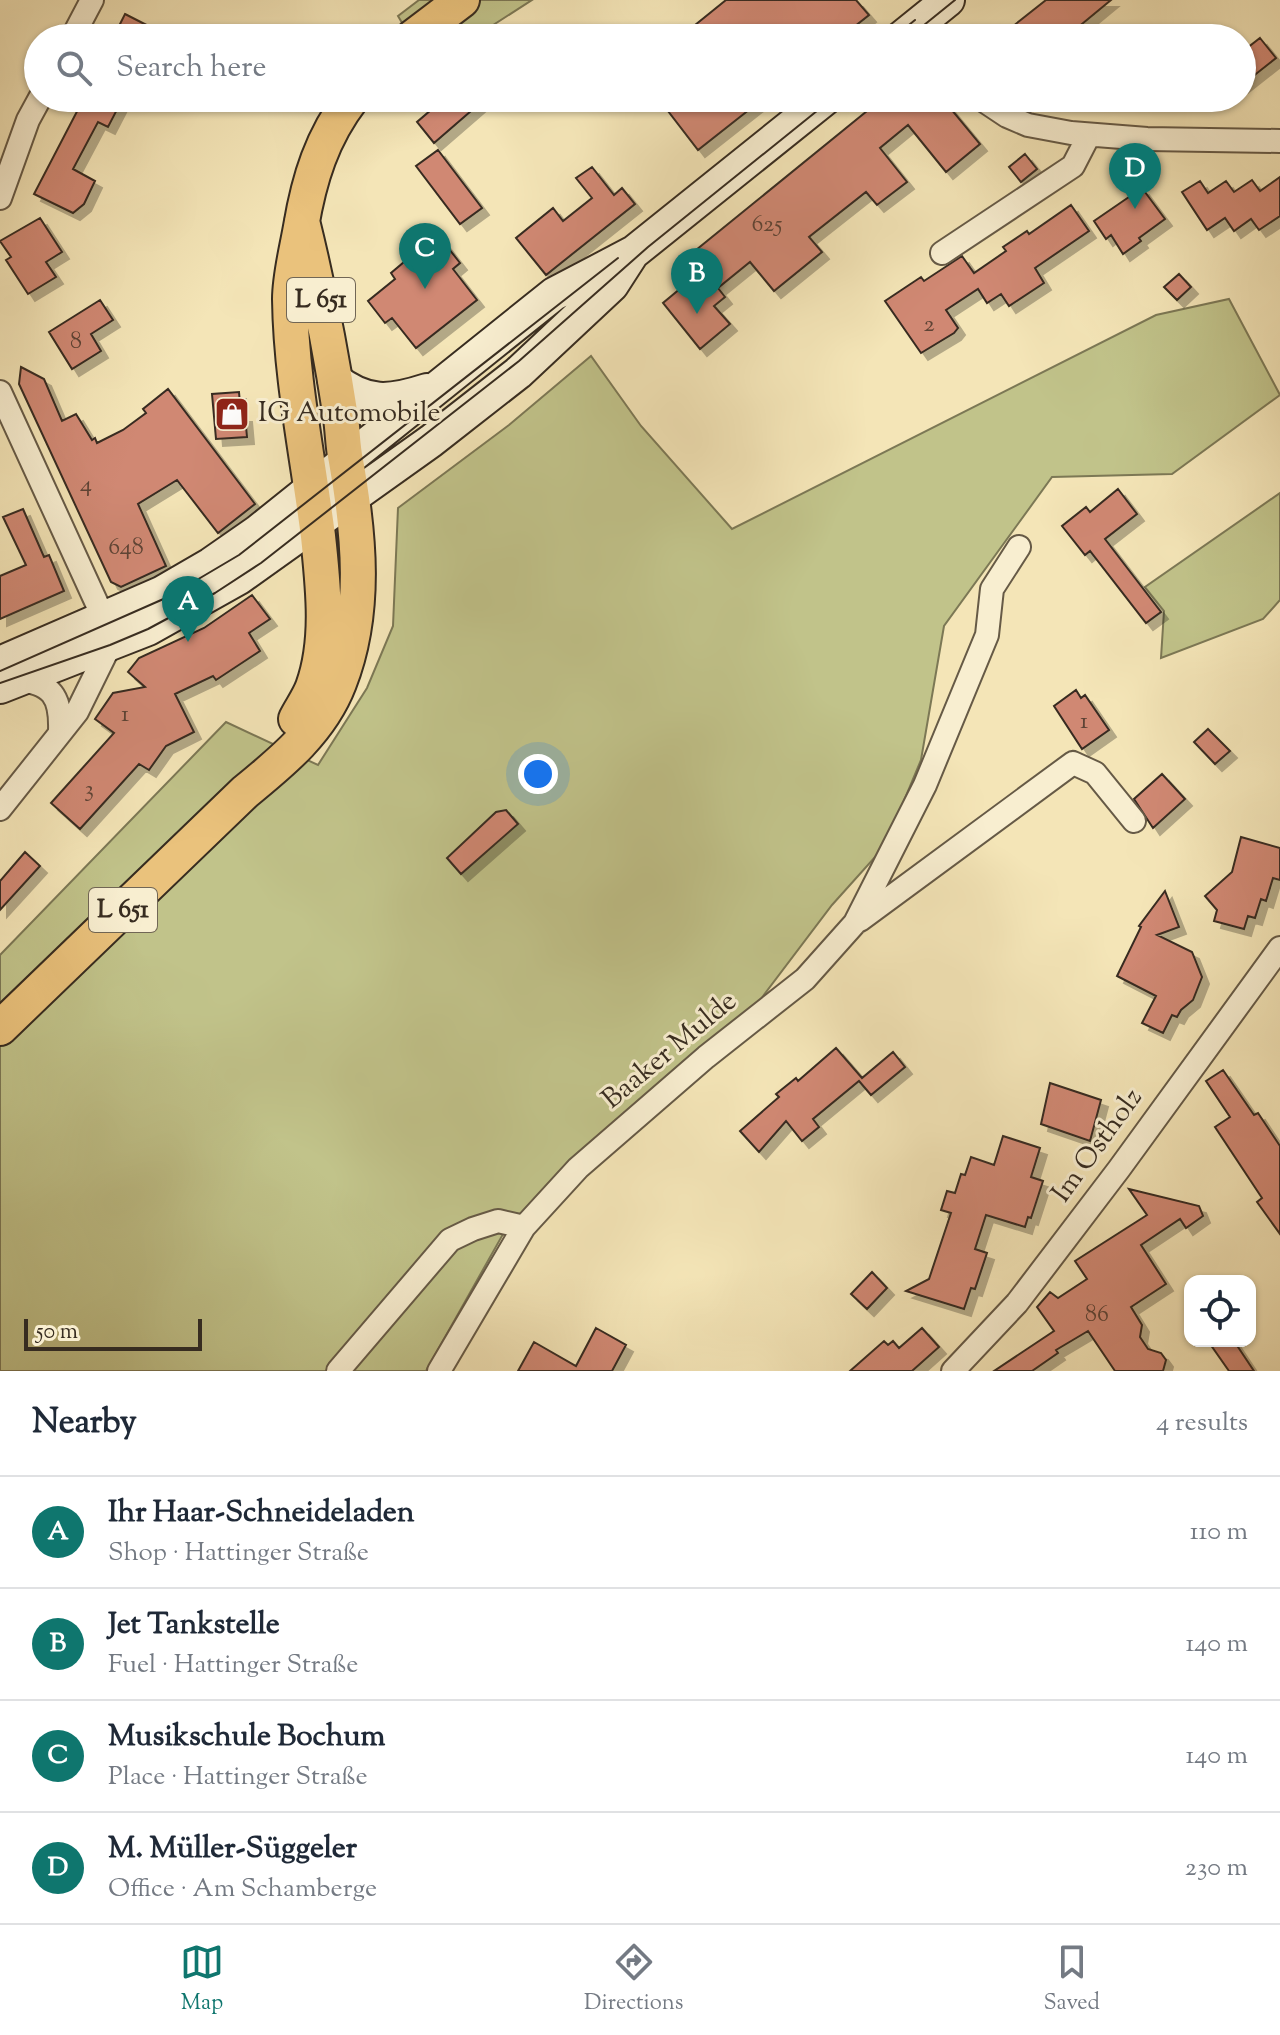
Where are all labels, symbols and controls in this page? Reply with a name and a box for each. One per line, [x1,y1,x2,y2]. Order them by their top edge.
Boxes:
search box [24,24,1256,112]
icon: search [52,46,96,90]
text: Search here [116,47,266,90]
pin: D [1109,143,1161,209]
house number: 625 [751,208,783,242]
pin: C [399,223,451,289]
pin: B [671,248,723,314]
road number: L 651 [287,278,355,322]
house number: 2 [923,308,935,342]
house number: 8 [70,325,82,359]
place label: IG Automobile [258,394,441,434]
shop icon: IG Automobile [213,395,251,433]
house number: 4 [80,468,92,502]
house number: 648 [108,531,144,565]
pin: A [162,576,214,642]
house number: 1 [121,698,129,732]
house number: 1 [1080,705,1088,739]
your location [518,754,558,794]
house number: 3 [84,773,94,807]
road number: L 651 [89,888,157,932]
street label: Baaker Mulde [594,983,746,1119]
street label: Im Ostholz [1043,1081,1153,1211]
map controls [1184,1275,1256,1347]
button: locate [1184,1275,1256,1347]
house number: 86 [1085,1298,1109,1332]
scale bar [24,1315,202,1351]
text: 50 m [36,1317,78,1349]
text: Nearby [32,1399,137,1448]
text: 4 results [1156,1405,1248,1442]
text: Ihr Haar-Schneideladen [108,1492,415,1535]
text: A [47,1514,69,1551]
text: 110 m [1190,1514,1248,1551]
text: Shop · Hattinger Straße [108,1535,369,1572]
text: Jet Tankstelle [108,1604,280,1647]
text: B [50,1626,66,1663]
text: 140 m [1185,1626,1248,1663]
text: Fuel · Hattinger Straße [108,1647,358,1684]
text: Musikschule Bochum [108,1716,385,1759]
text: C [48,1738,68,1775]
text: 140 m [1185,1738,1248,1775]
text: Place · Hattinger Straße [108,1759,368,1796]
text: M. Müller-Süggeler [108,1828,357,1871]
text: D [48,1850,68,1887]
text: 230 m [1185,1850,1248,1887]
text: Office · Am Schamberge [108,1871,377,1908]
tab: Map [180,1940,224,2020]
tab: Directions [584,1940,683,2020]
tab: Saved [1043,1940,1100,2020]

